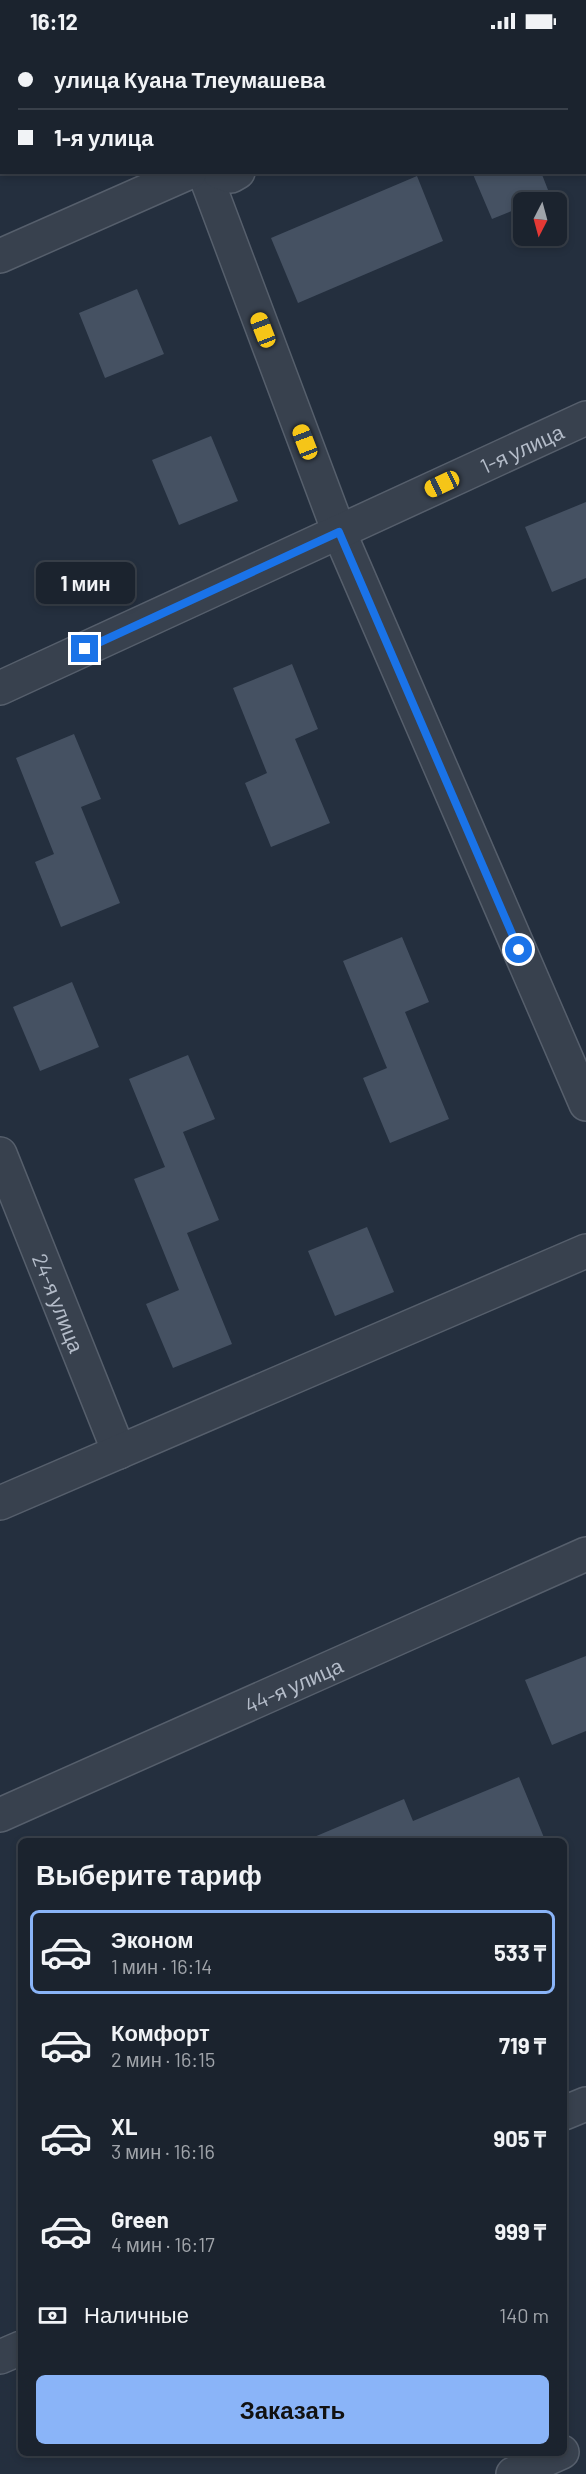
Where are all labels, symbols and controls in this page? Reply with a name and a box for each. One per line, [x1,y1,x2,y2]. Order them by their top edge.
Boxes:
text: 16:12 [30,8,78,34]
text: улица Куана Тлеумашева [54,66,325,92]
text: 1-я улица [54,124,154,150]
north arrow [513,192,567,246]
map controls [513,192,567,246]
car [248,310,278,350]
street label: 1-я улица [476,418,567,478]
car [290,422,320,462]
car [422,468,462,500]
callout: 1 мин [36,562,134,604]
text: 1 мин [60,571,111,595]
route end [71,635,98,662]
route start [505,936,532,963]
street label: 24-я улица [28,1249,90,1356]
street label: 44-я улица [240,1652,346,1717]
text: Выберите тариф [36,1858,262,1890]
icon: car [39,1925,93,1979]
text: Эконом [111,1926,194,1952]
text: 533 ₸ [494,1939,546,1965]
text: 1 мин · 16:14 [111,1954,212,1978]
icon: car [39,2018,93,2072]
text: Комфорт [111,2019,210,2045]
text: 719 ₸ [499,2032,546,2058]
text: 2 мин · 16:15 [111,2047,215,2071]
icon: car [39,2111,93,2165]
text: XL [111,2113,137,2139]
text: 905 ₸ [494,2125,546,2151]
text: 3 мин · 16:16 [111,2139,215,2163]
icon: car [39,2204,93,2258]
text: Green [111,2206,169,2232]
text: 999 ₸ [495,2218,546,2244]
text: 4 мин · 16:17 [111,2232,215,2256]
icon: cash [36,2299,69,2332]
text: Наличные [84,2301,189,2327]
text: 140 m [499,2303,549,2327]
button: Заказать [36,2375,549,2444]

